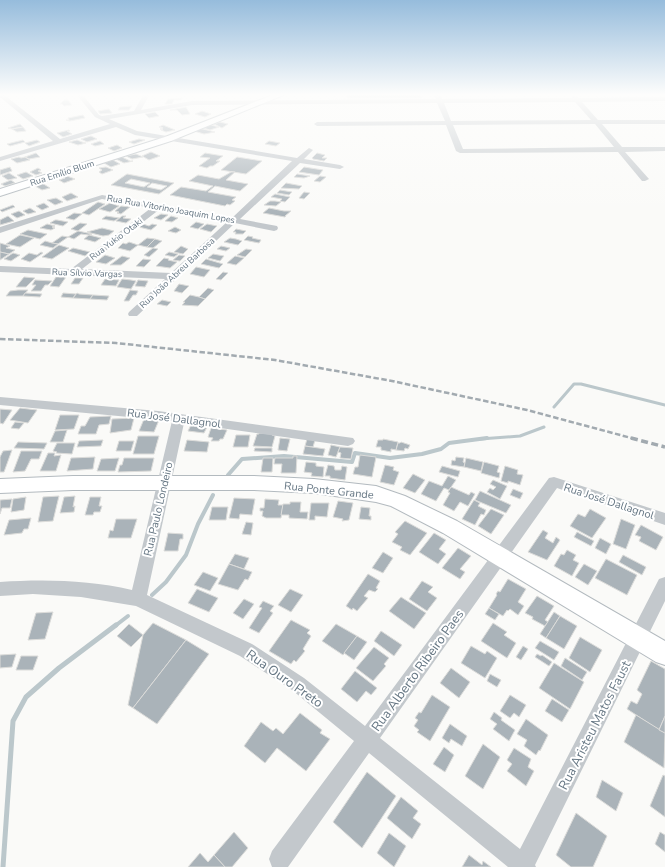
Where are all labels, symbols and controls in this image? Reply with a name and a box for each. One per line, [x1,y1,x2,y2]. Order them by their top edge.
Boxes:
street label: Rua Emílio Blum [28,157,96,189]
street label: Rua Rua Vitorino Joaquim Lopes [106,192,236,226]
street label: Rua Yukio Otaki [87,215,145,263]
street label: Rua João Abreu Barbosa [137,235,217,311]
street label: Rua Sílvio Vargas [52,266,122,280]
street label: Rua José Dallagnol [126,405,222,432]
street label: Rua Paulo Londeiro [140,461,177,558]
street label: Rua Ponte Grande [283,478,375,503]
street label: Rua José Dallagnol [562,480,657,523]
street label: Rua Alberto Ribeiro Paes [367,606,468,735]
street label: Rua Ouro Preto [242,646,326,712]
street label: Rua Aristeu Matos Faust [554,657,636,793]

